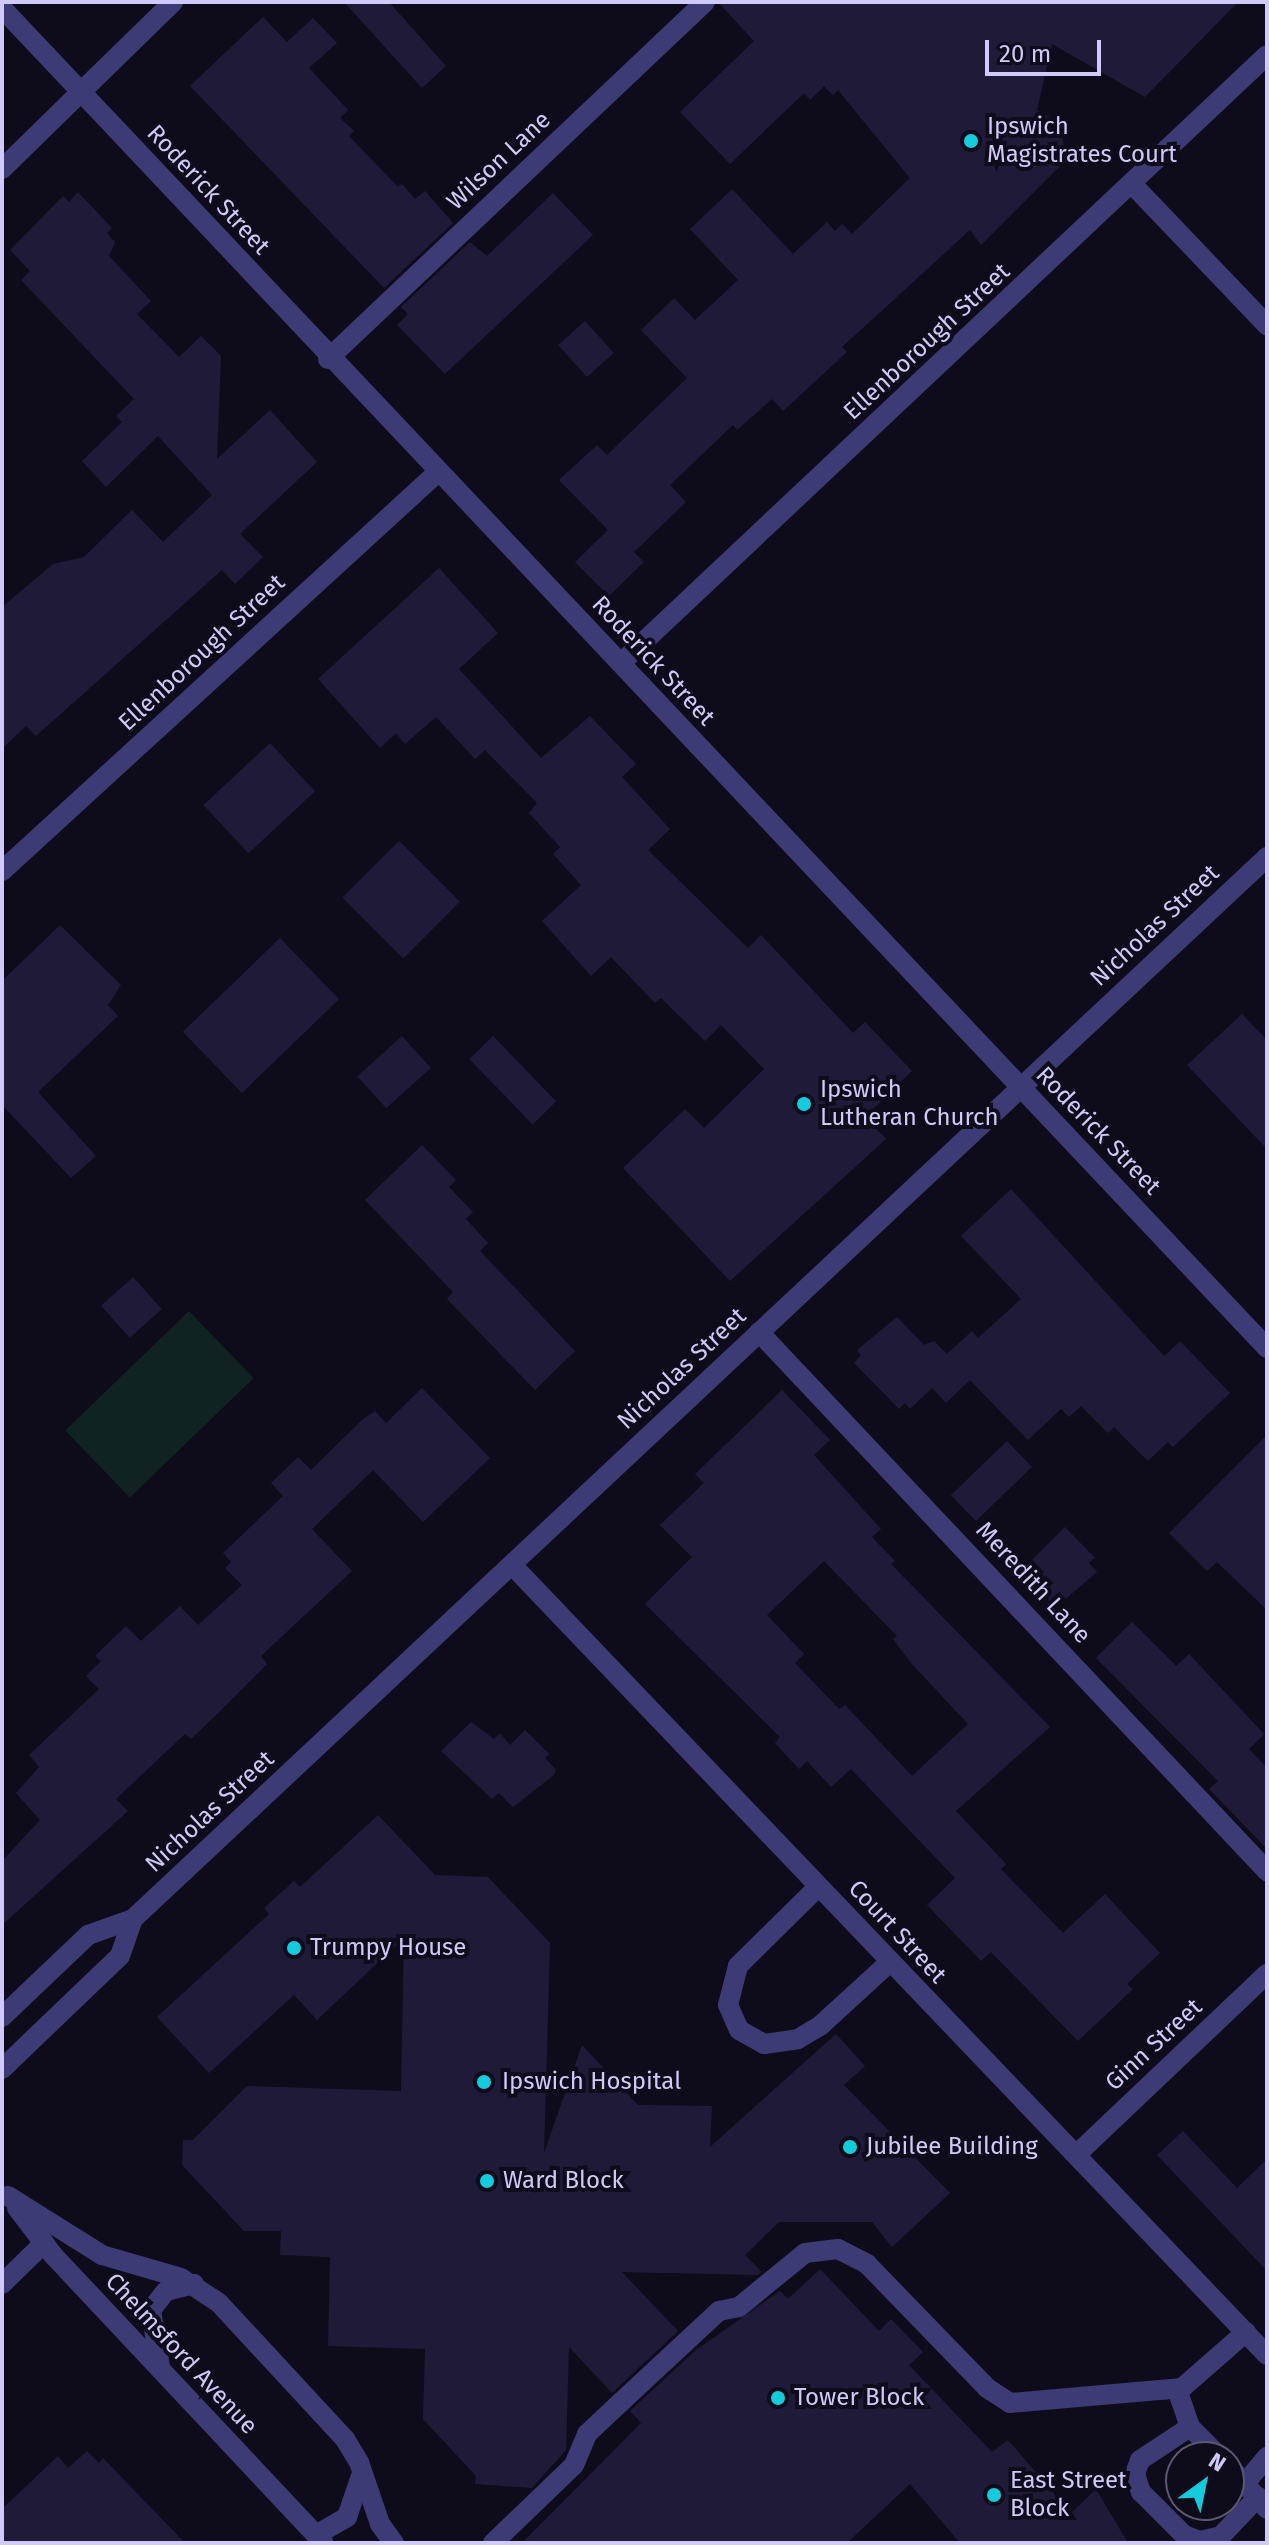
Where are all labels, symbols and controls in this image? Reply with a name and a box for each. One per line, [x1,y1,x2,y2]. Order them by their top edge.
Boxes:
scale bar [989,24,1105,74]
text: 20 m [999,40,1051,68]
street label: Wilson Lane [441,106,557,216]
place label: Ipswich Magistrates Court [987,113,1177,169]
street label: Roderick Street [141,119,275,261]
marker: Ipswich Magistrates Court [962,132,980,150]
street label: Ellenborough Street [838,258,1016,426]
street label: Ellenborough Street [113,569,291,737]
street label: Roderick Street [586,590,720,732]
street label: Nicholas Street [1085,859,1225,993]
street label: Roderick Street [1030,1061,1166,1201]
place label: Ipswich Lutheran Church [820,1076,999,1132]
marker: Ipswich Lutheran Church [795,1095,813,1113]
street label: Nicholas Street [612,1302,752,1436]
street label: Meredith Lane [969,1516,1097,1650]
street label: Nicholas Street [140,1745,280,1879]
street label: Court Street [842,1875,952,1989]
place label: Trumpy House [310,1934,466,1962]
marker: Trumpy House [285,1939,303,1957]
street label: Ginn Street [1100,1993,1208,2097]
place label: Ipswich Hospital [502,2068,681,2096]
marker: Ipswich Hospital [473,2071,495,2093]
place label: Jubilee Building [866,2133,1038,2161]
marker: Jubilee Building [841,2138,859,2156]
place label: Ward Block [503,2167,624,2195]
marker: Ward Block [478,2172,496,2190]
street label: Chelmsford Avenue [99,2267,263,2441]
place label: Tower Block [794,2384,924,2412]
marker: Tower Block [769,2389,787,2407]
north arrow [1165,2441,1245,2521]
text: N [1204,2447,1231,2477]
place label: East Street Block [1010,2467,1127,2523]
marker: East Street Block [985,2486,1003,2504]

